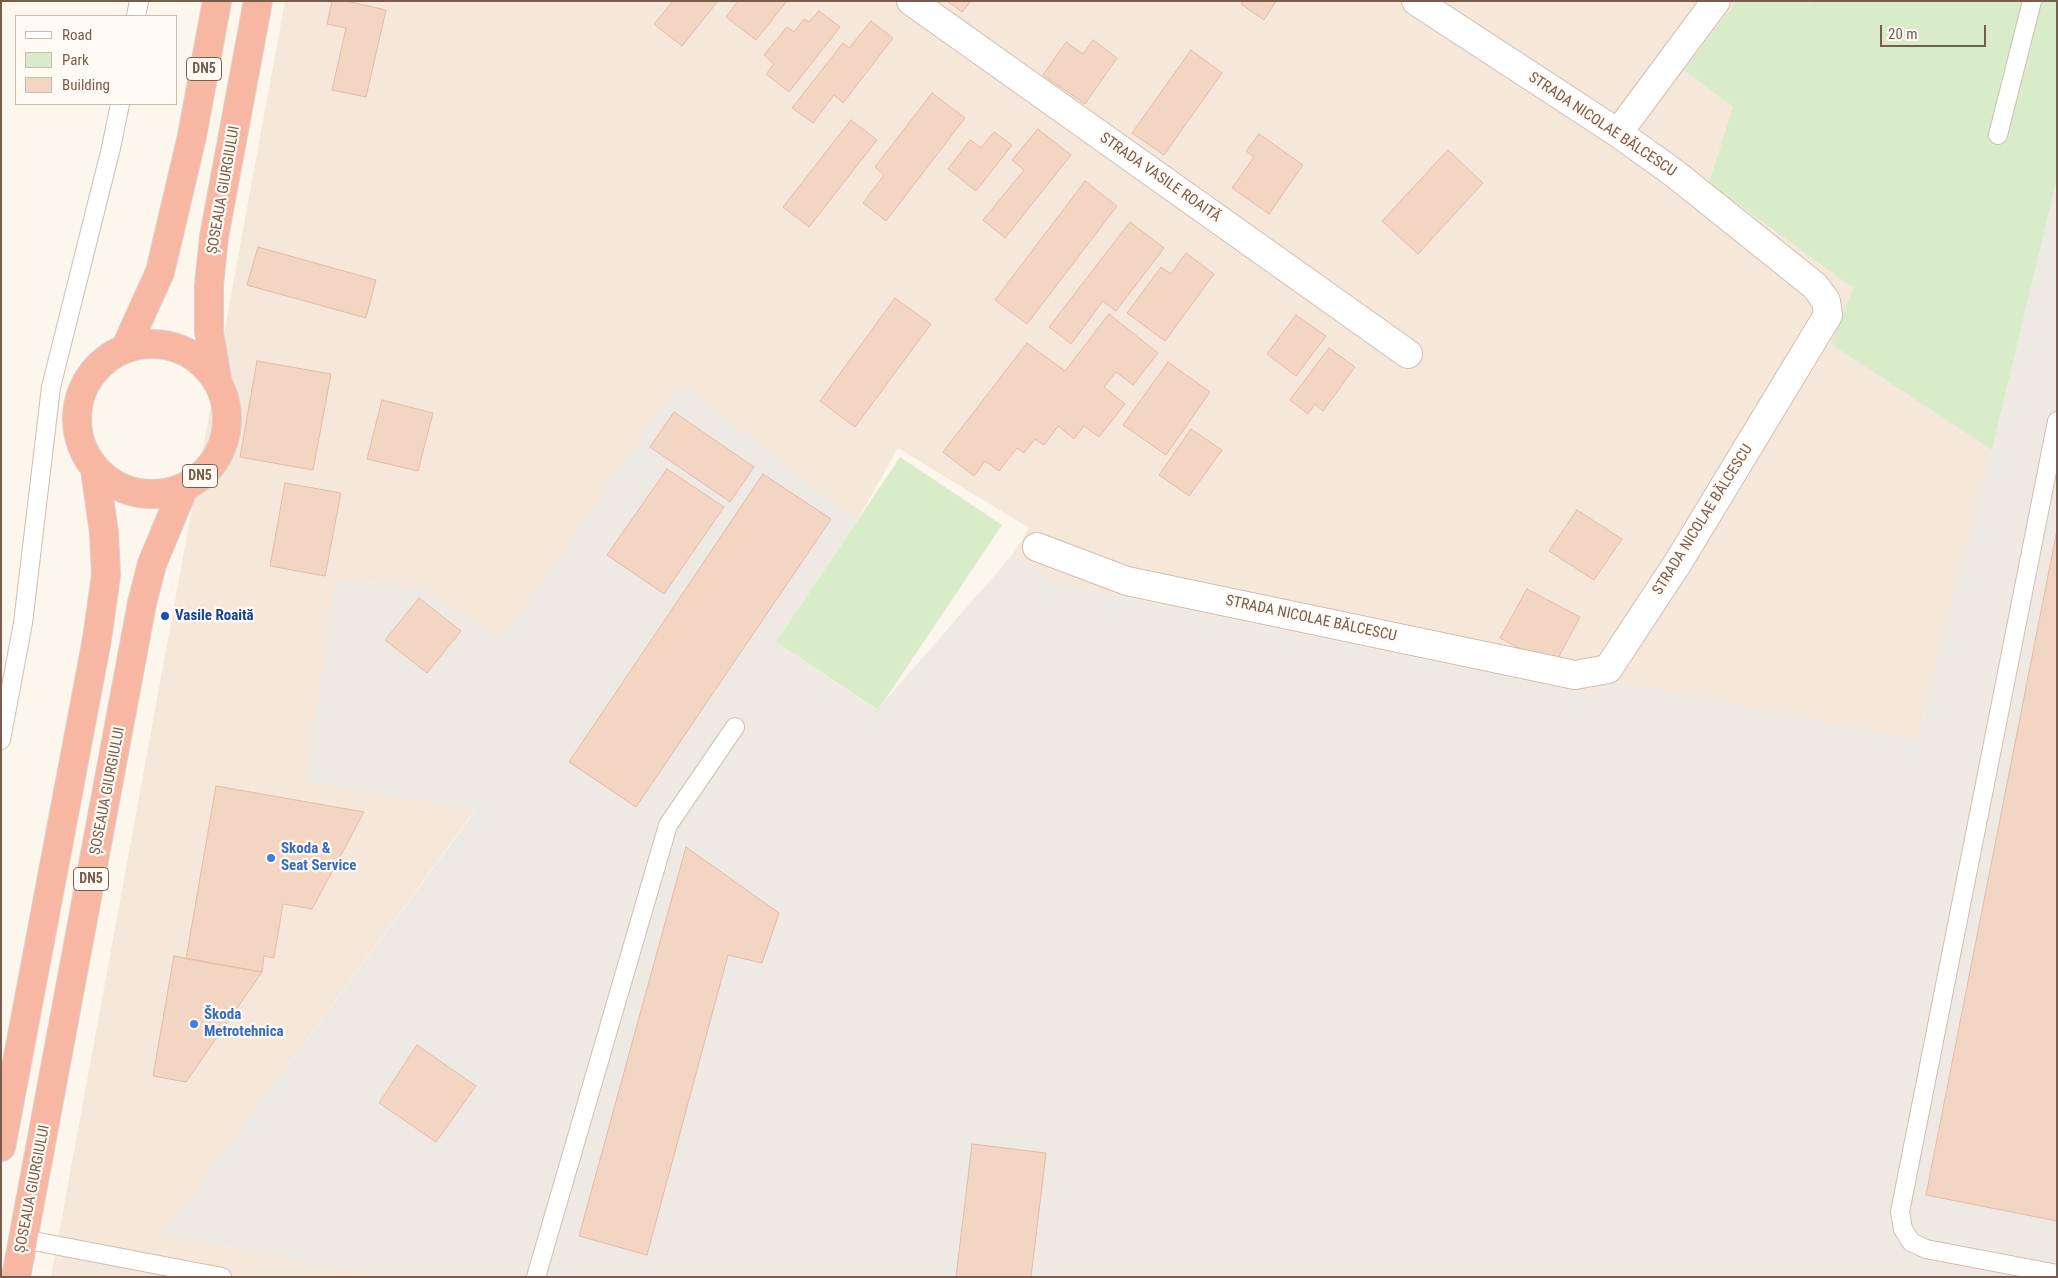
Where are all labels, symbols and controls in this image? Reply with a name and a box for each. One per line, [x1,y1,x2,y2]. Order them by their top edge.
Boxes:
legend [15,15,178,105]
scale bar [1883,15,1989,47]
text: 20 m [1888,25,1918,43]
text: Road [62,26,92,44]
text: Park [62,51,89,69]
road number: DN5 [186,58,222,80]
street label: STRADA NICOLAE BĂLCESCU [1525,69,1679,181]
text: Building [62,76,110,94]
street label: ȘOSEAUA GIURGIULUI [204,124,244,256]
street label: STRADA VASILE ROAITĂ [1096,129,1224,227]
street label: STRADA NICOLAE BĂLCESCU [1649,441,1757,599]
road number: DN5 [182,464,218,488]
street label: STRADA NICOLAE BĂLCESCU [1224,592,1398,646]
place label: Vasile Roaită [175,607,254,625]
marker: Vasile Roaită [159,610,171,622]
street label: ȘOSEAUA GIURGIULUI [87,726,129,856]
place label: Skoda & Seat Service [281,840,356,875]
marker: Skoda & Seat Service [265,852,277,864]
road number: DN5 [74,868,108,891]
place label: Škoda Metrotehnica [204,1006,284,1041]
marker: Škoda Metrotehnica [188,1018,200,1030]
street label: ȘOSEAUA GIURGIULUI [12,1124,54,1254]

